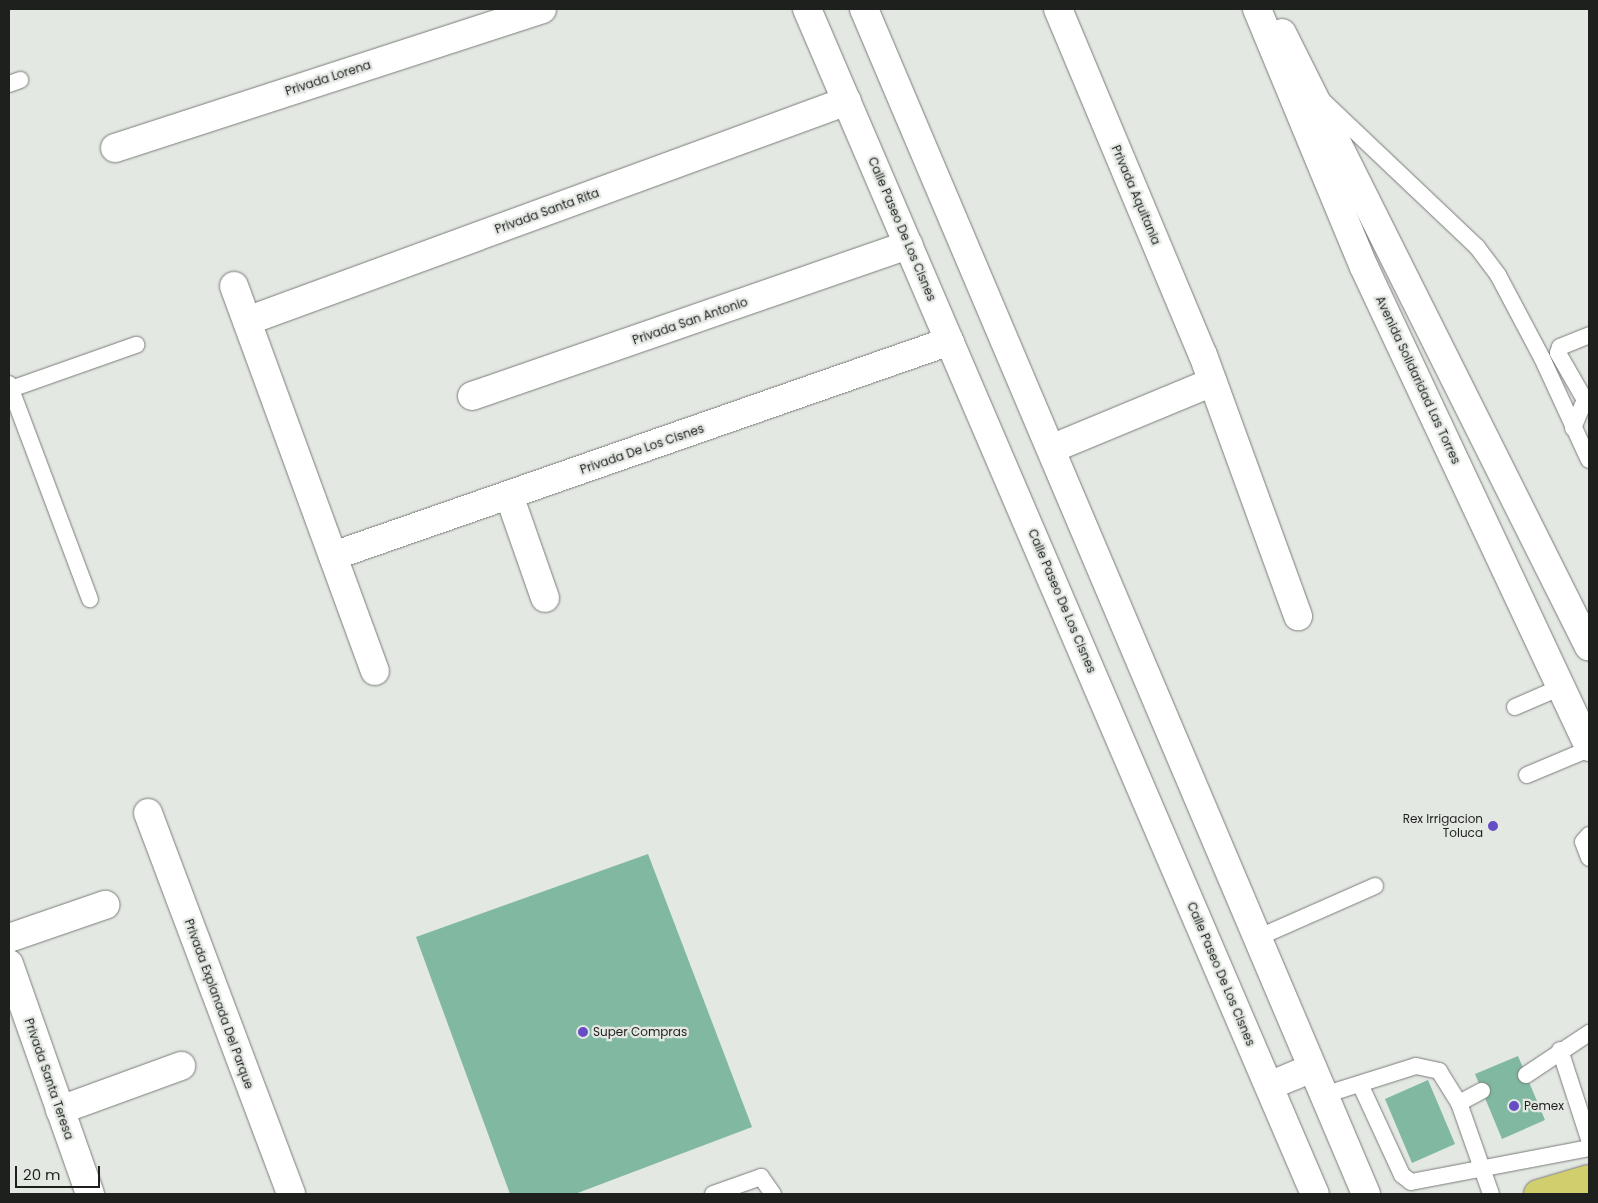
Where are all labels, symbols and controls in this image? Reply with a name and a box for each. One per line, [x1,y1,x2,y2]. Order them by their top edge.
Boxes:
street label: Privada Lorena [283,57,373,99]
street label: Privada Aquitania [1109,143,1163,247]
street label: Calle Paseo De Los Cisnes [865,155,939,303]
street label: Privada Santa Rita [493,185,601,237]
street label: Avenida Solidaridad Las Torres [1373,294,1463,466]
street label: Privada San Antonio [631,295,749,347]
street label: Privada De Los Cisnes [578,421,706,477]
street label: Calle Paseo De Los Cisnes [1025,527,1099,675]
place label: Rex Irrigacion Toluca [1403,812,1483,840]
marker: Rex Irrigacion Toluca [1487,820,1499,832]
street label: Calle Paseo De Los Cisnes [1184,900,1258,1048]
street label: Privada Explanada Del Parque [181,917,257,1091]
street label: Privada Santa Teresa [21,1016,77,1142]
place label: Super Compras [593,1025,687,1039]
marker: Super Compras [577,1026,589,1038]
place label: Pemex [1524,1099,1564,1113]
marker: Pemex [1508,1100,1520,1112]
scale bar [18,1156,102,1188]
text: 20 m [23,1164,61,1185]

